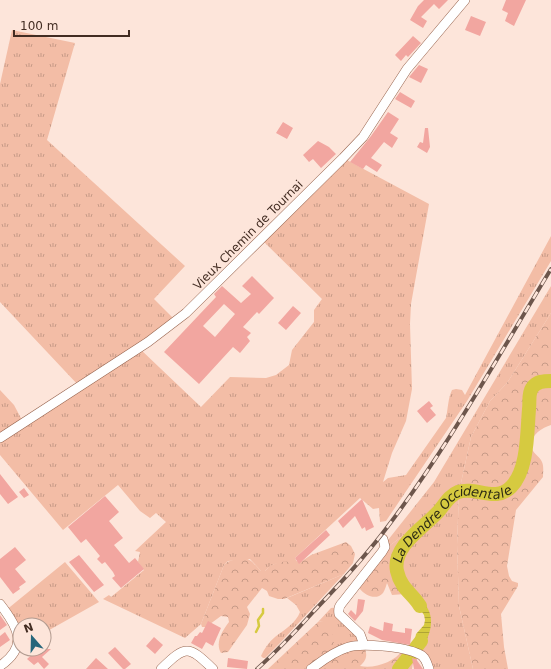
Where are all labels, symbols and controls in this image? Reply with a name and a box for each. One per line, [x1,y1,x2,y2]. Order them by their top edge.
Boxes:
scale bar [14,12,129,38]
text: 100 m [20,19,58,33]
street label: Vieux Chemin de Tournai [190,177,306,293]
water label: La Dendre Occidentale [389,482,515,564]
north arrow [12,617,52,657]
text: N [22,620,35,636]

